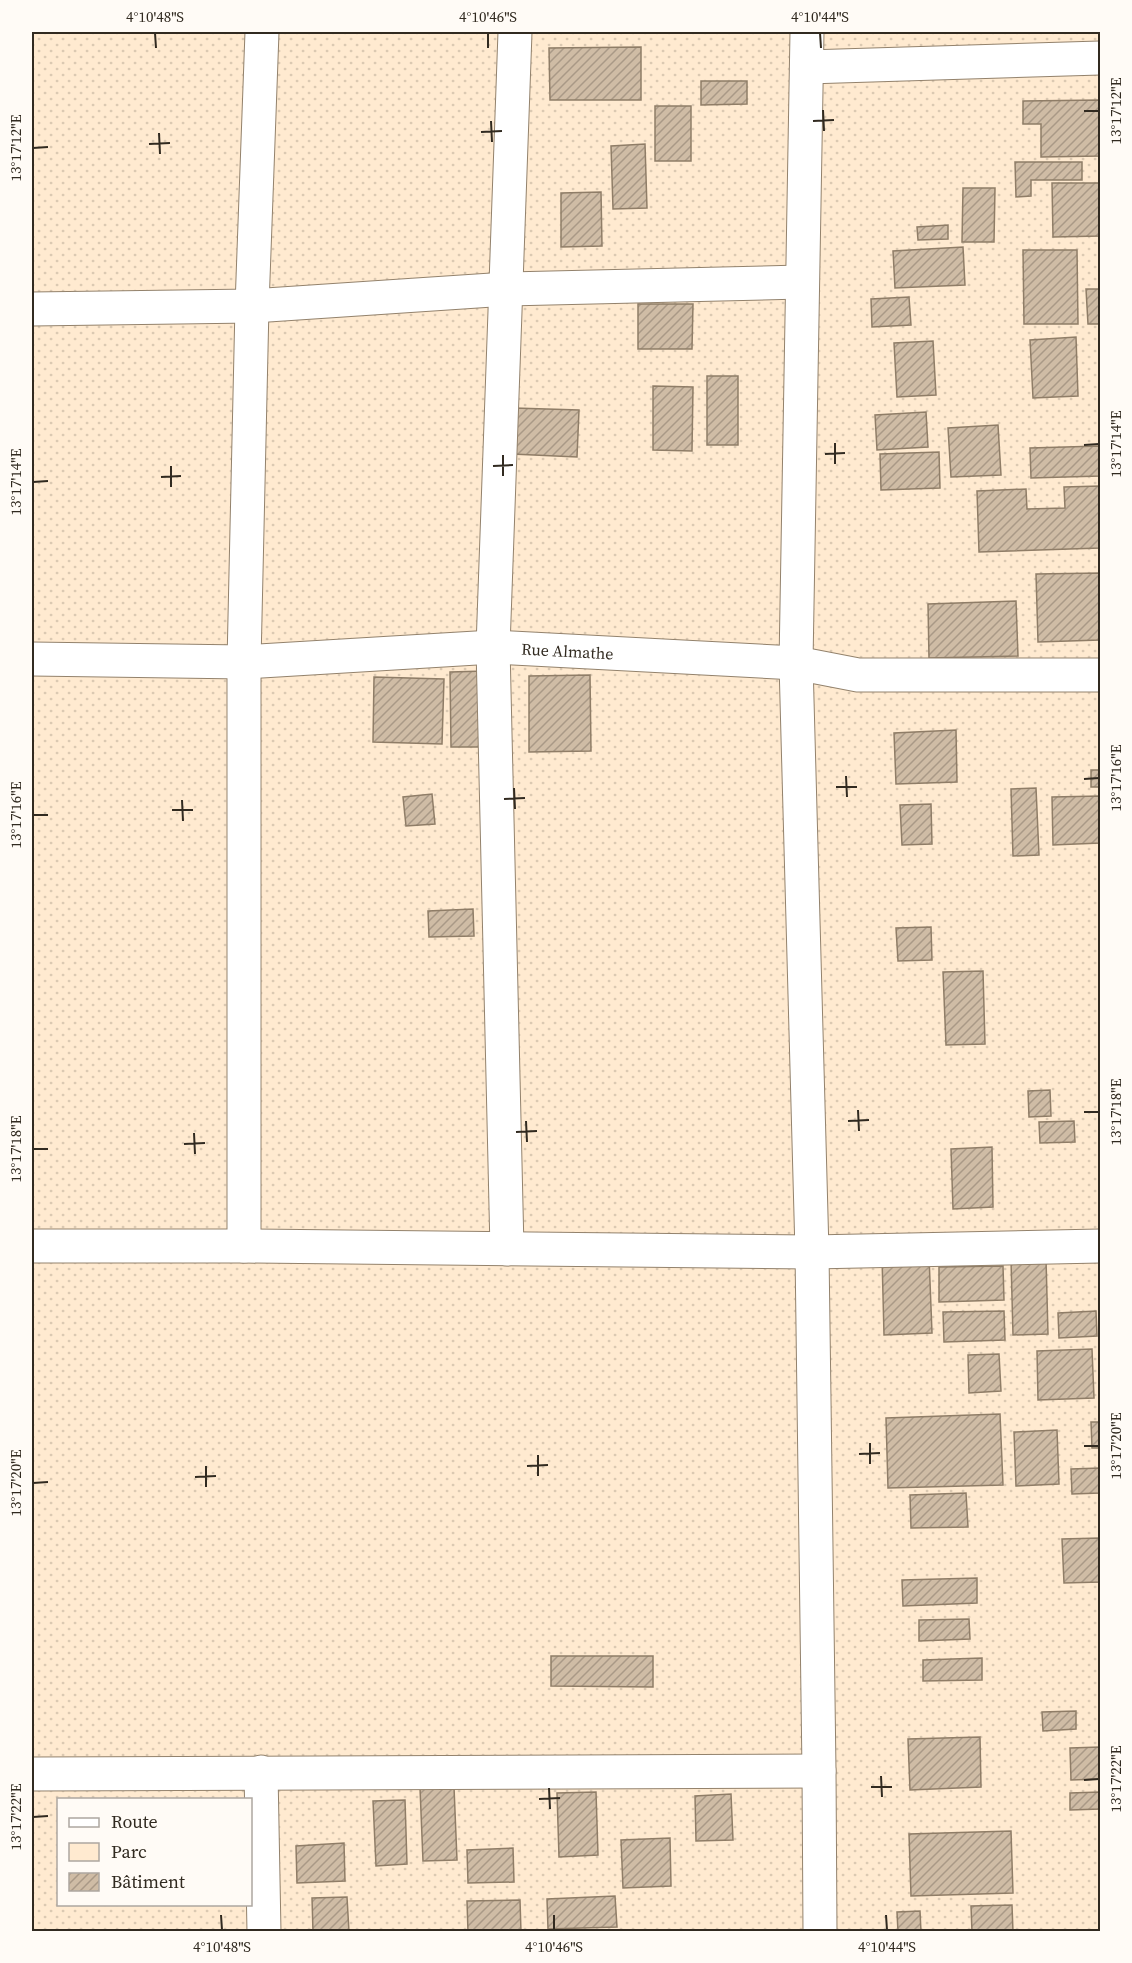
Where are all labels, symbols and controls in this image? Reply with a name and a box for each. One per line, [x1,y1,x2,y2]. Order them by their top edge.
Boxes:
text: 4°10'48"S [126,6,184,27]
text: 4°10'46"S [459,6,517,27]
text: 4°10'44"S [791,6,849,27]
text: 13°17'12"E [1105,77,1126,145]
text: 13°17'12"E [5,114,26,182]
text: 13°17'14"E [1105,410,1126,478]
text: 13°17'14"E [5,448,26,516]
street label: Rue Almathe [521,638,614,664]
text: 13°17'16"E [1105,744,1126,812]
text: 13°17'16"E [5,781,26,849]
text: 13°17'18"E [1105,1078,1126,1146]
text: 13°17'18"E [5,1115,26,1183]
text: 13°17'20"E [1105,1412,1126,1480]
text: 13°17'20"E [5,1449,26,1517]
text: 13°17'22"E [1105,1745,1126,1813]
text: 13°17'22"E [5,1783,26,1851]
legend [57,1798,252,1906]
text: Route [111,1809,158,1834]
text: Parc [111,1839,147,1864]
text: Bâtiment [111,1869,185,1894]
text: 4°10'48"S [193,1936,251,1957]
text: 4°10'46"S [525,1936,583,1957]
text: 4°10'44"S [858,1936,916,1957]

